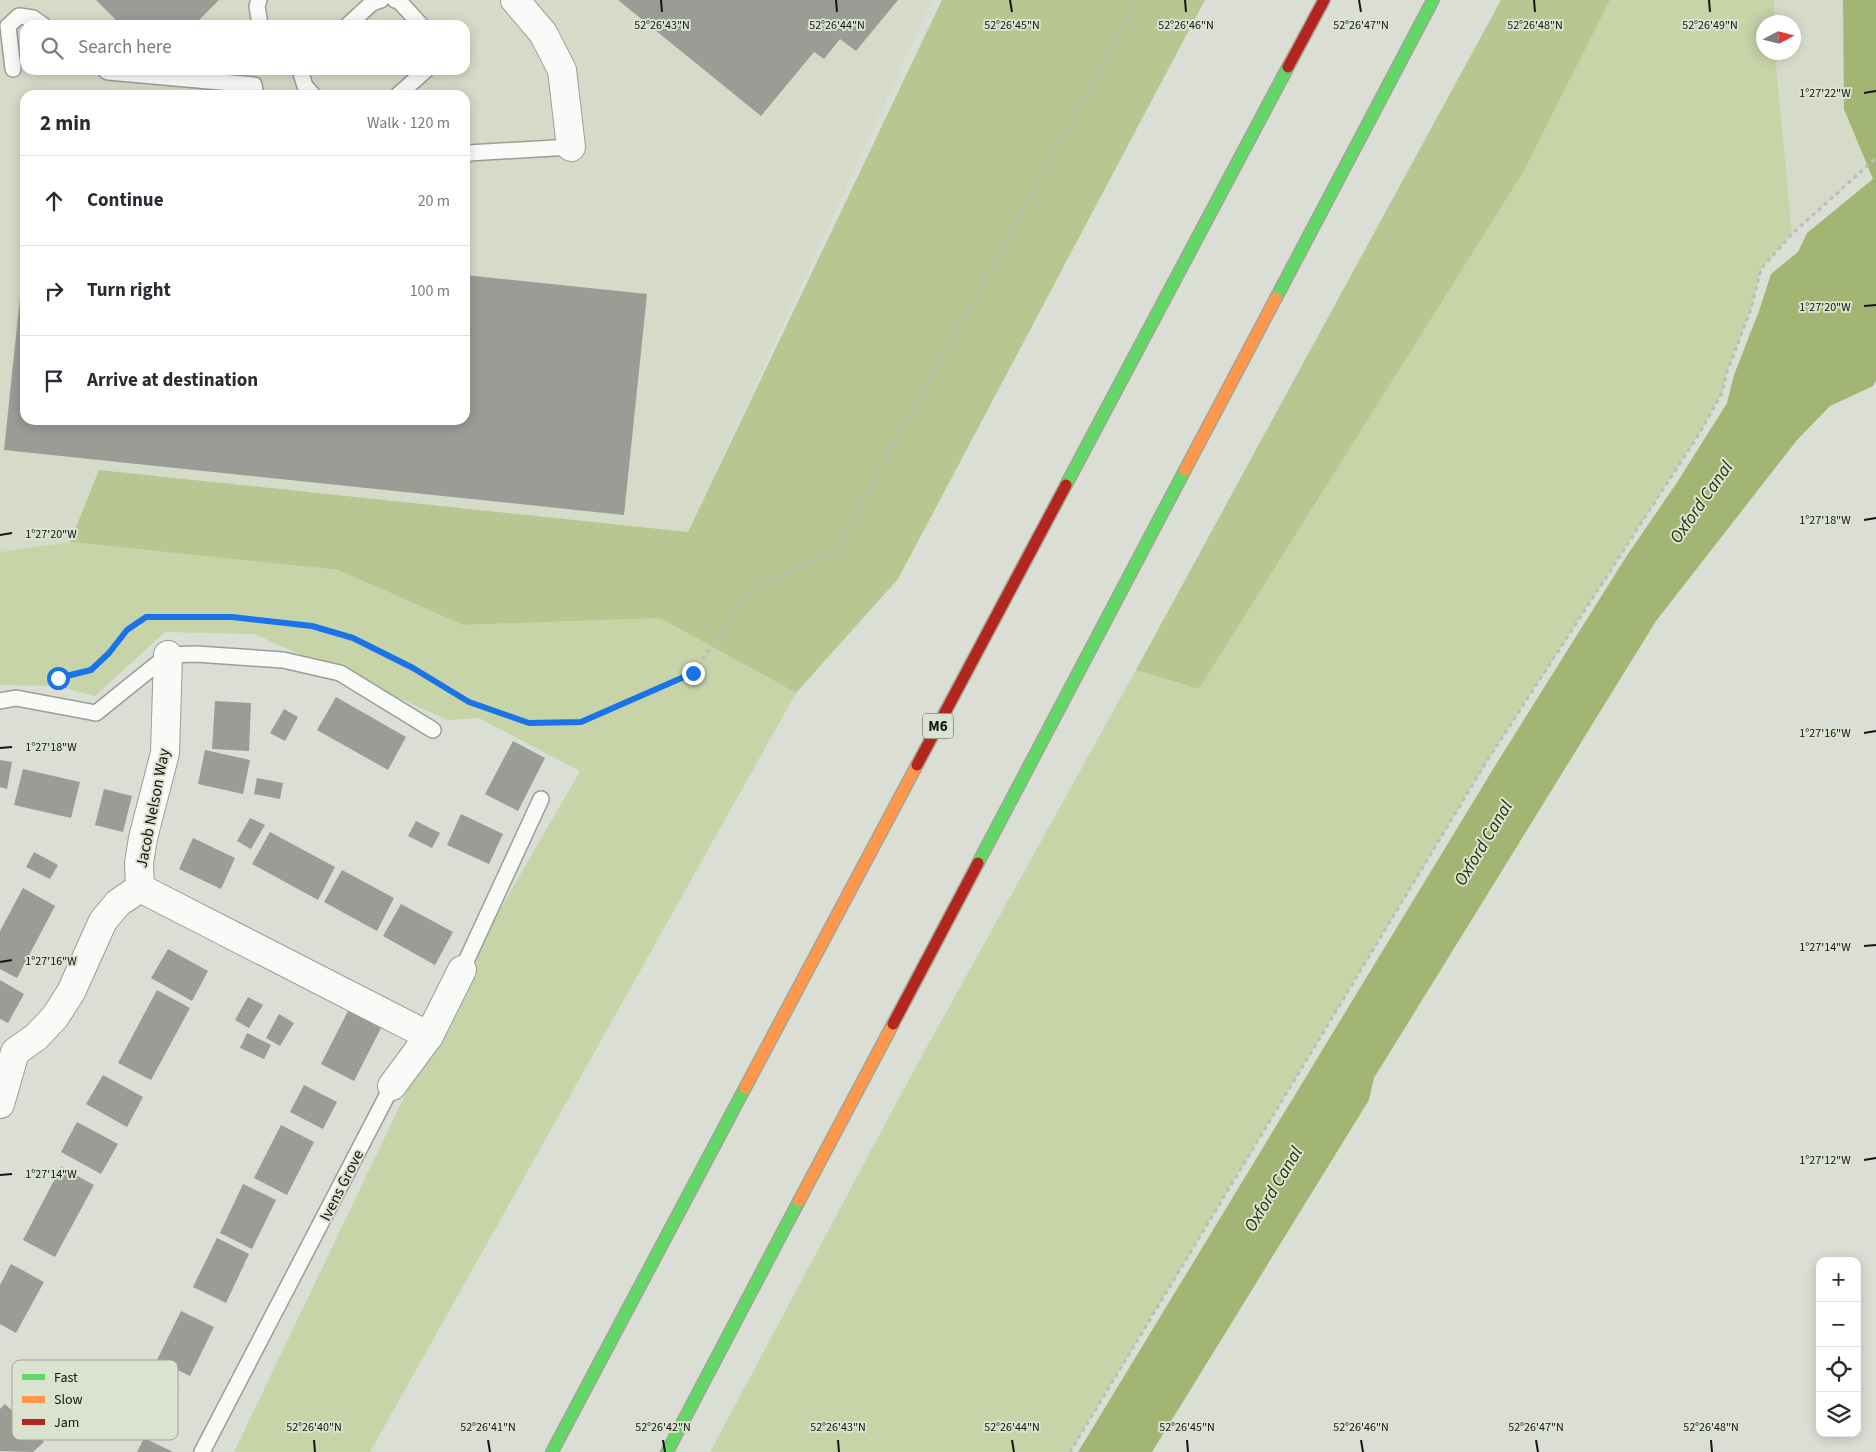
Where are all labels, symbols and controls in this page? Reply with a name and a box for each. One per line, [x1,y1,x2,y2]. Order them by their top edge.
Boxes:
north arrow [1756,15,1801,60]
text: 52°26'43"N [634,17,690,34]
text: 52°26'44"N [809,17,865,34]
text: 52°26'45"N [984,17,1040,34]
text: 52°26'46"N [1158,17,1214,34]
text: 52°26'47"N [1333,17,1389,34]
text: 52°26'48"N [1507,17,1563,34]
text: 52°26'49"N [1682,17,1738,34]
search box [20,20,470,75]
icon: search [38,34,66,62]
text: Search here [78,34,172,61]
text: 1°27'22"W [1799,85,1851,102]
text: 2 min [40,108,91,138]
text: Walk · 120 m [367,112,450,134]
icon: ahead [40,187,68,215]
text: Continue [87,187,164,214]
text: 20 m [418,190,450,212]
icon: right [40,277,68,305]
text: Turn right [87,277,171,304]
text: 100 m [410,280,450,302]
text: 1°27'20"W [1799,299,1851,316]
icon: arrive [40,367,68,395]
text: Arrive at destination [87,367,258,394]
water label: Oxford Canal [1664,456,1739,549]
text: 1°27'18"W [1799,512,1851,529]
text: 1°27'20"W [25,526,77,543]
route end [682,662,705,685]
route start [47,667,70,690]
road number: M6 [923,714,953,738]
text: 1°27'16"W [1799,725,1851,742]
text: 1°27'18"W [25,739,77,756]
street label: Jacob Nelson Way [131,746,175,870]
water label: Oxford Canal [1448,795,1519,891]
text: 1°27'14"W [1799,939,1851,956]
text: 1°27'16"W [25,953,77,970]
water label: Oxford Canal [1238,1141,1309,1237]
street label: Ivens Grove [315,1146,369,1225]
text: 1°27'12"W [1799,1152,1851,1169]
text: 1°27'14"W [25,1166,77,1183]
map controls [1816,1257,1861,1437]
button: + [1816,1257,1861,1302]
button: − [1816,1302,1861,1347]
button: locate [1816,1347,1861,1392]
legend [12,1360,178,1440]
text: Fast [54,1368,78,1388]
text: Slow [54,1390,83,1410]
button: layers [1816,1392,1861,1437]
text: Jam [54,1413,79,1433]
text: 52°26'40"N [286,1419,342,1436]
text: 52°26'41"N [460,1419,516,1436]
text: 52°26'42"N [635,1419,691,1436]
text: 52°26'43"N [810,1419,866,1436]
text: 52°26'44"N [984,1419,1040,1436]
text: 52°26'45"N [1159,1419,1215,1436]
text: 52°26'46"N [1333,1419,1389,1436]
text: 52°26'47"N [1508,1419,1564,1436]
text: 52°26'48"N [1683,1419,1739,1436]

